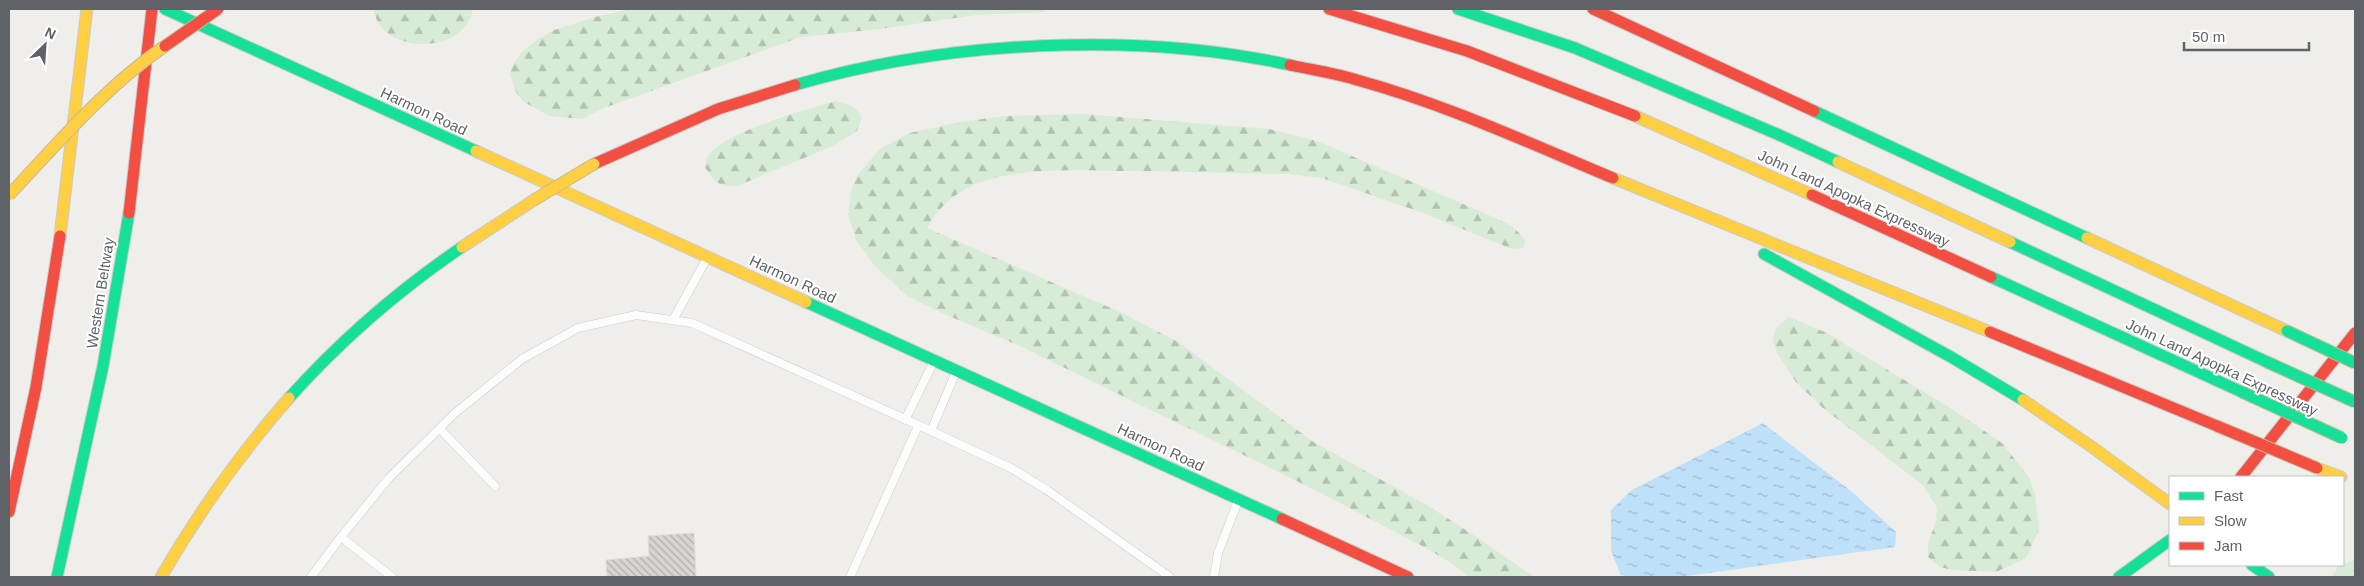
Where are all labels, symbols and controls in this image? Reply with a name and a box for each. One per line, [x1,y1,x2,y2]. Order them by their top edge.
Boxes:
north arrow [20,20,70,70]
scale bar [2184,20,2309,52]
text: N [43,24,58,43]
text: 50 m [2192,28,2225,45]
street label: Harmon Road [378,84,470,138]
street label: John Land Apopka Expressway [1756,146,1953,250]
street label: Western Beltway [83,236,117,350]
street label: Harmon Road [747,252,839,306]
street label: John Land Apopka Expressway [2124,315,2321,419]
street label: Harmon Road [1115,420,1207,474]
legend [2169,476,2344,566]
text: Fast [2214,487,2244,504]
text: Slow [2214,512,2247,529]
text: Jam [2214,537,2242,554]

